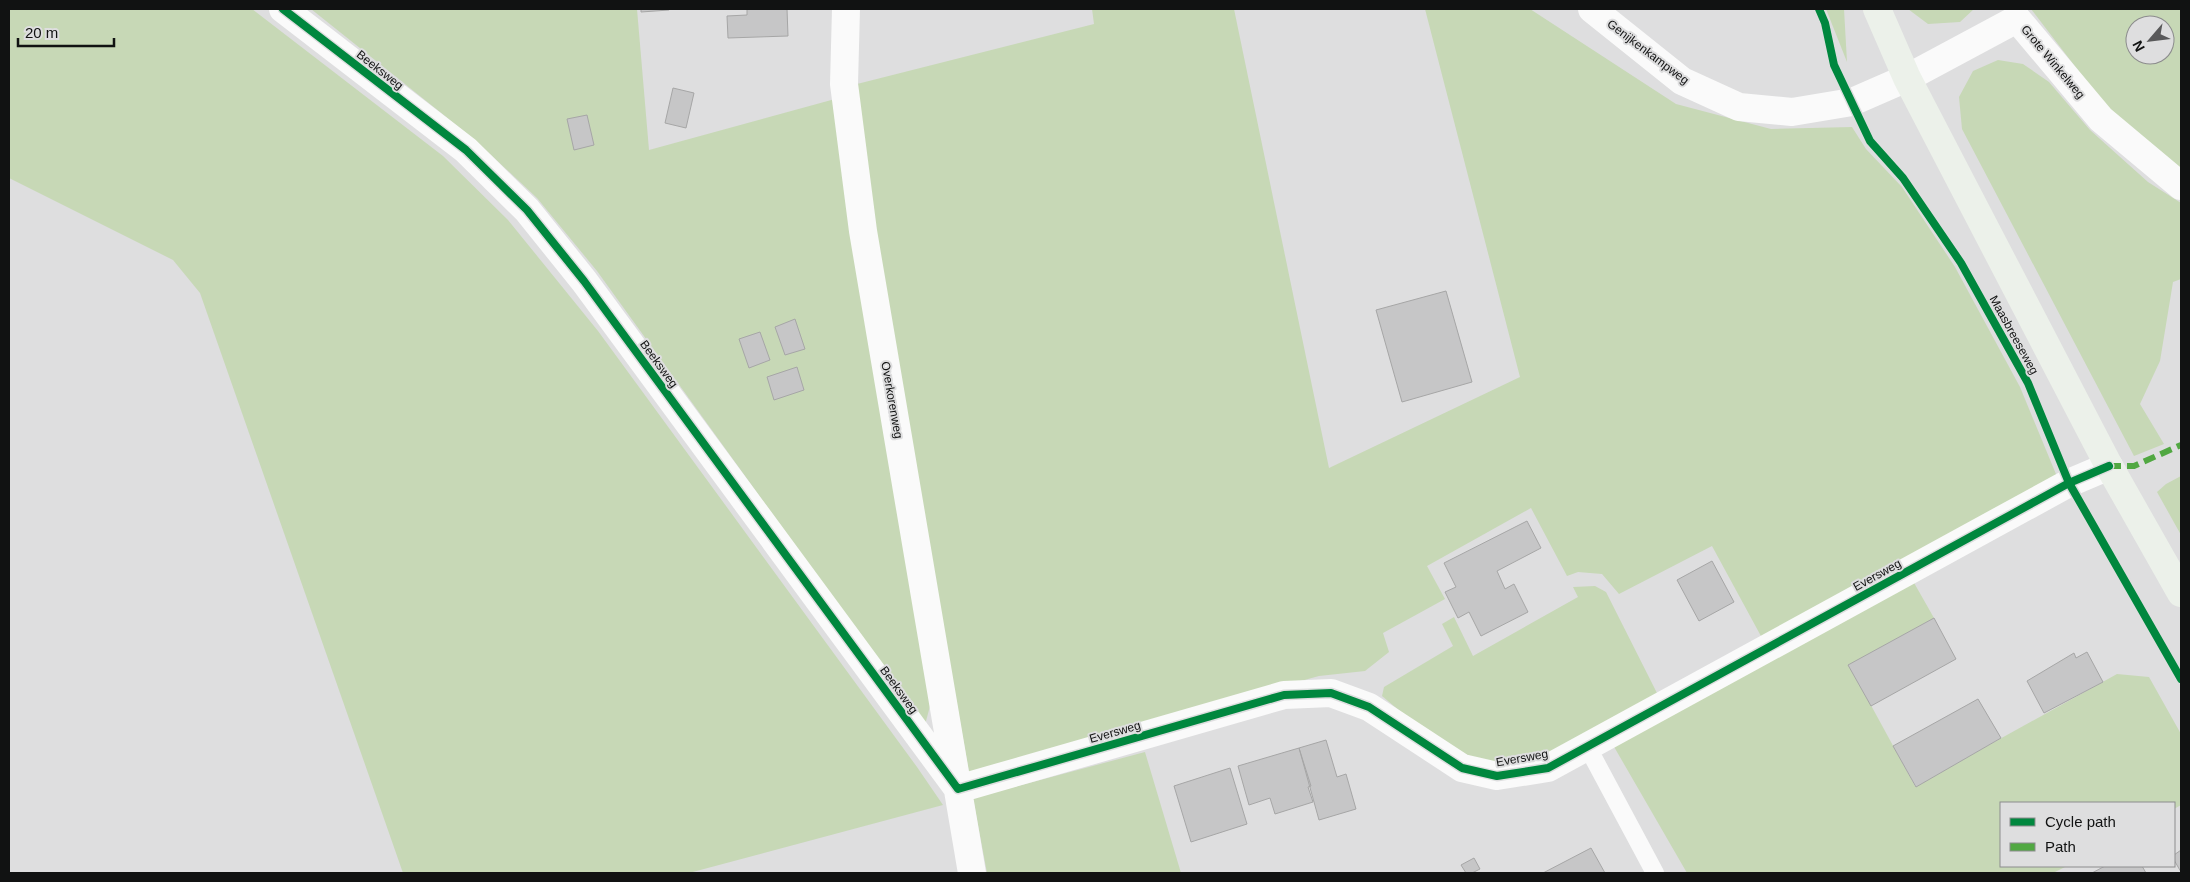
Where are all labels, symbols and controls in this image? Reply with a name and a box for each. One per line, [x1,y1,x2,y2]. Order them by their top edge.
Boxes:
scale bar [18,15,114,47]
north arrow [2125,15,2175,65]
street label: Genijkenkampweg [1604,17,1692,87]
street label: Grote Winkelweg [2018,23,2088,101]
text: 20 m [25,24,58,41]
text: N [2129,38,2148,54]
street label: Beeksweg [354,47,406,93]
street label: Maasbreeseweg [1987,293,2041,377]
street label: Beeksweg [637,337,681,391]
street label: Overkorenweg [878,360,906,440]
street label: Eversweg [1851,556,1903,594]
street label: Beeksweg [877,663,921,717]
street label: Eversweg [1088,718,1142,746]
street label: Eversweg [1495,747,1549,769]
legend [2000,802,2175,867]
text: Cycle path [2045,813,2116,830]
text: Path [2045,838,2076,855]

